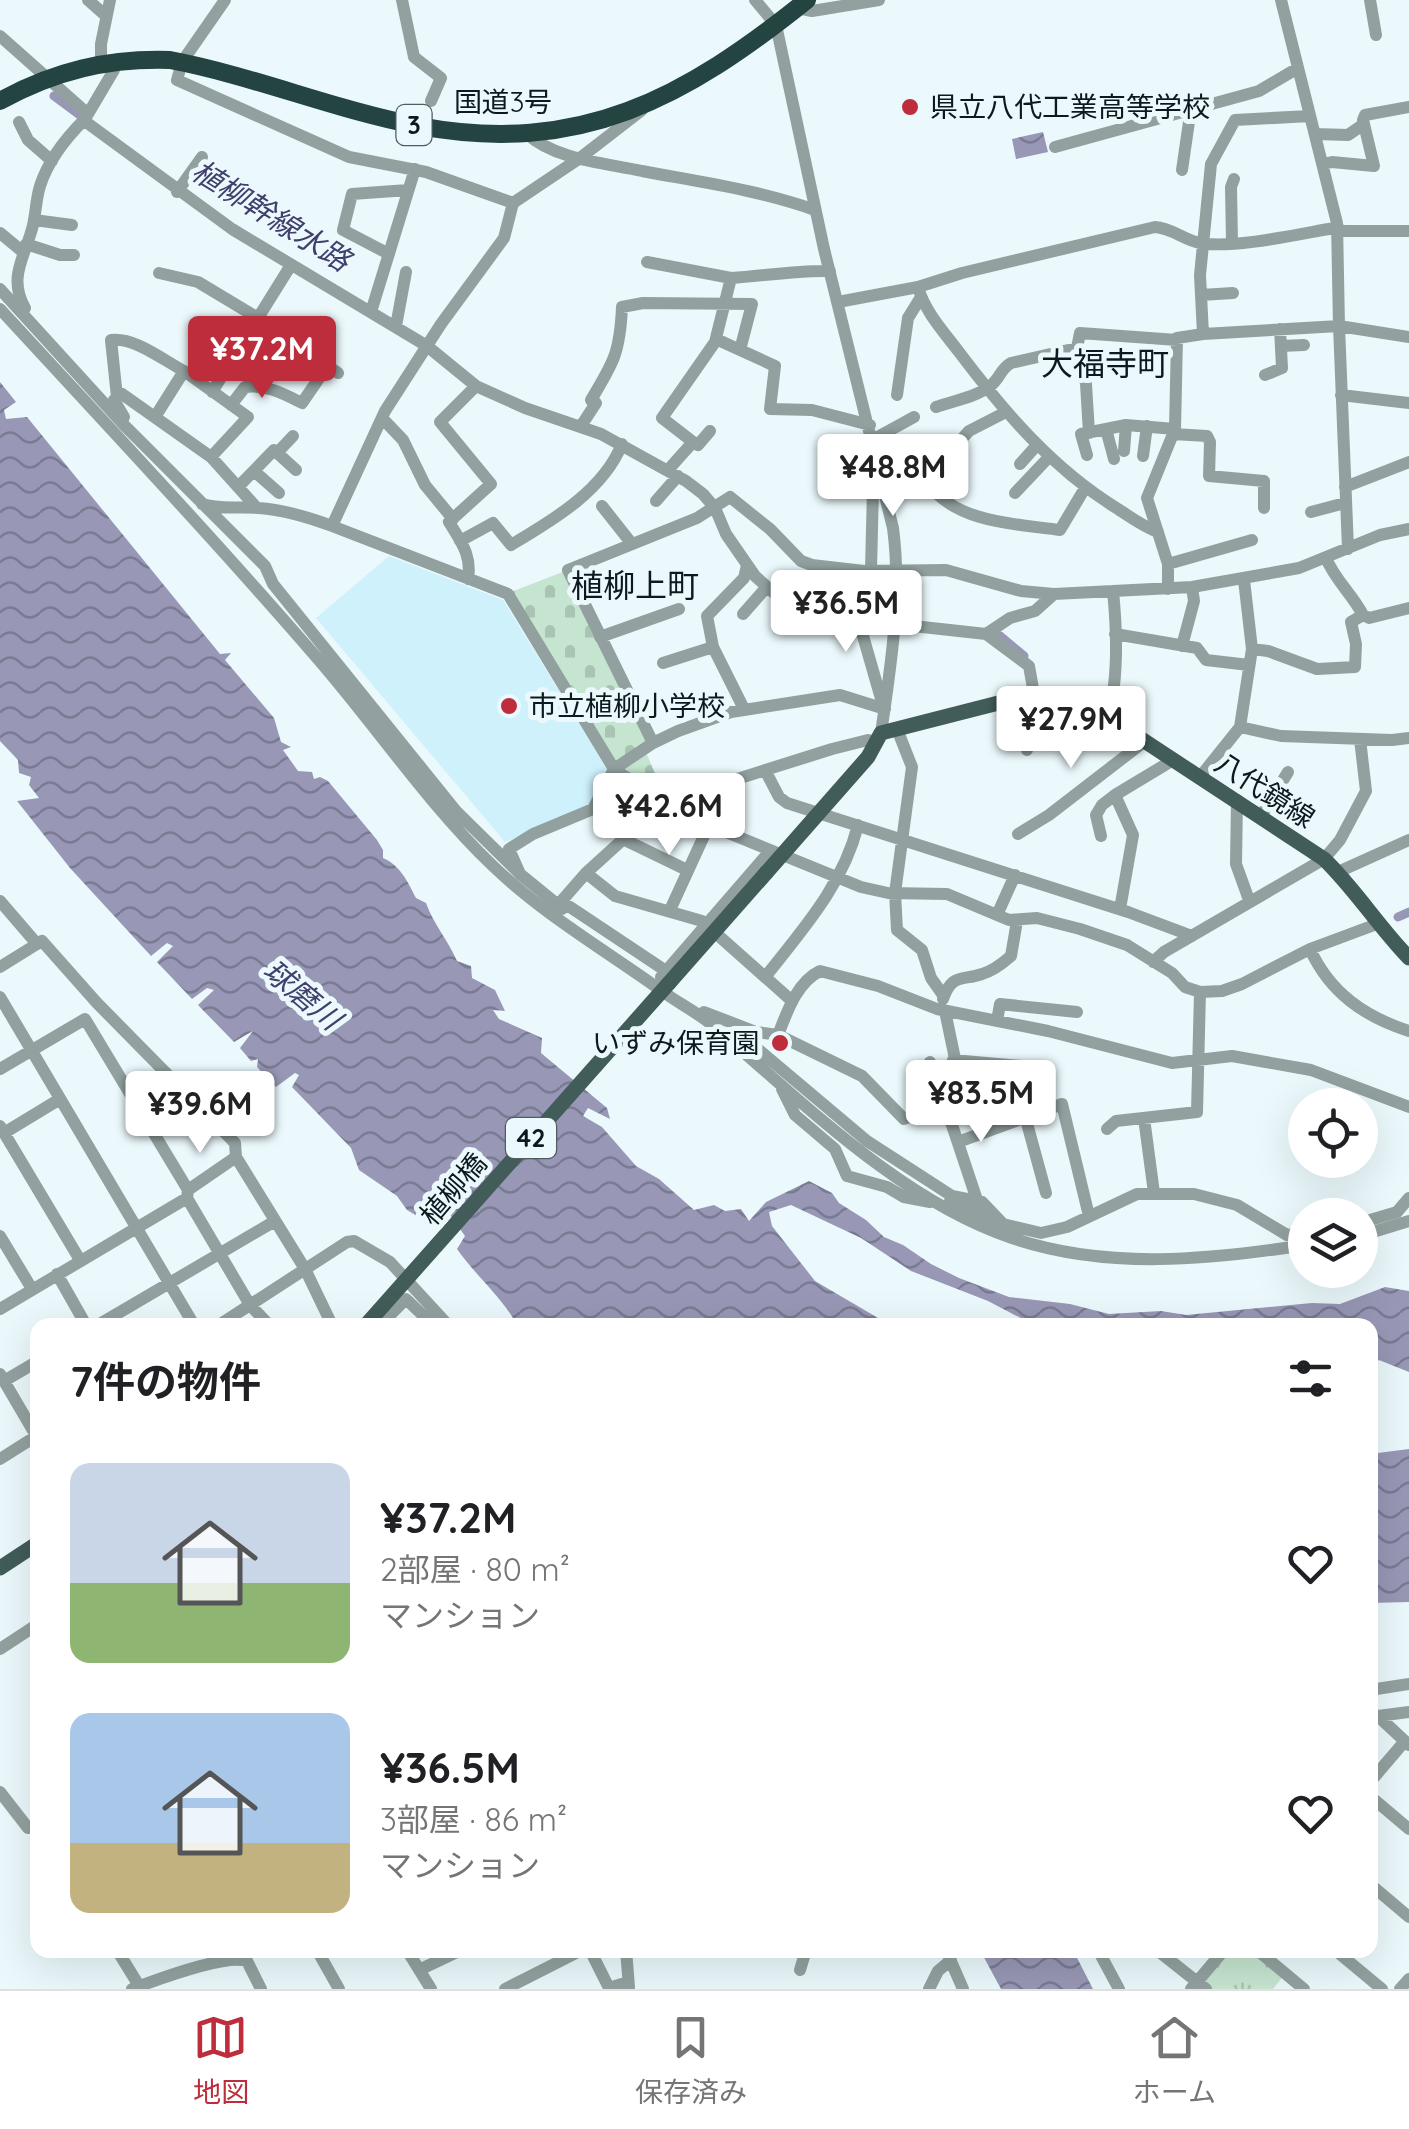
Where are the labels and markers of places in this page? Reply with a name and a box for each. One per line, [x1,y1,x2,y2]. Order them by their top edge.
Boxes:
place label: 県立八代工業高等学校 [930,89,1210,124]
marker: 県立八代工業高等学校 [899,96,921,118]
pin: ¥37.2M [181,316,343,401]
pin: ¥48.8M [812,434,974,519]
pin: ¥36.5M [765,570,927,655]
pin: ¥27.9M [990,686,1152,771]
place label: 市立植柳小学校 [529,688,725,723]
marker: 市立植柳小学校 [498,695,520,717]
pin: ¥42.6M [588,773,750,858]
place label: いずみ保育園 [592,1025,760,1060]
marker: いずみ保育園 [769,1032,791,1054]
pin: ¥83.5M [900,1060,1062,1145]
pin: ¥39.6M [119,1071,281,1156]

